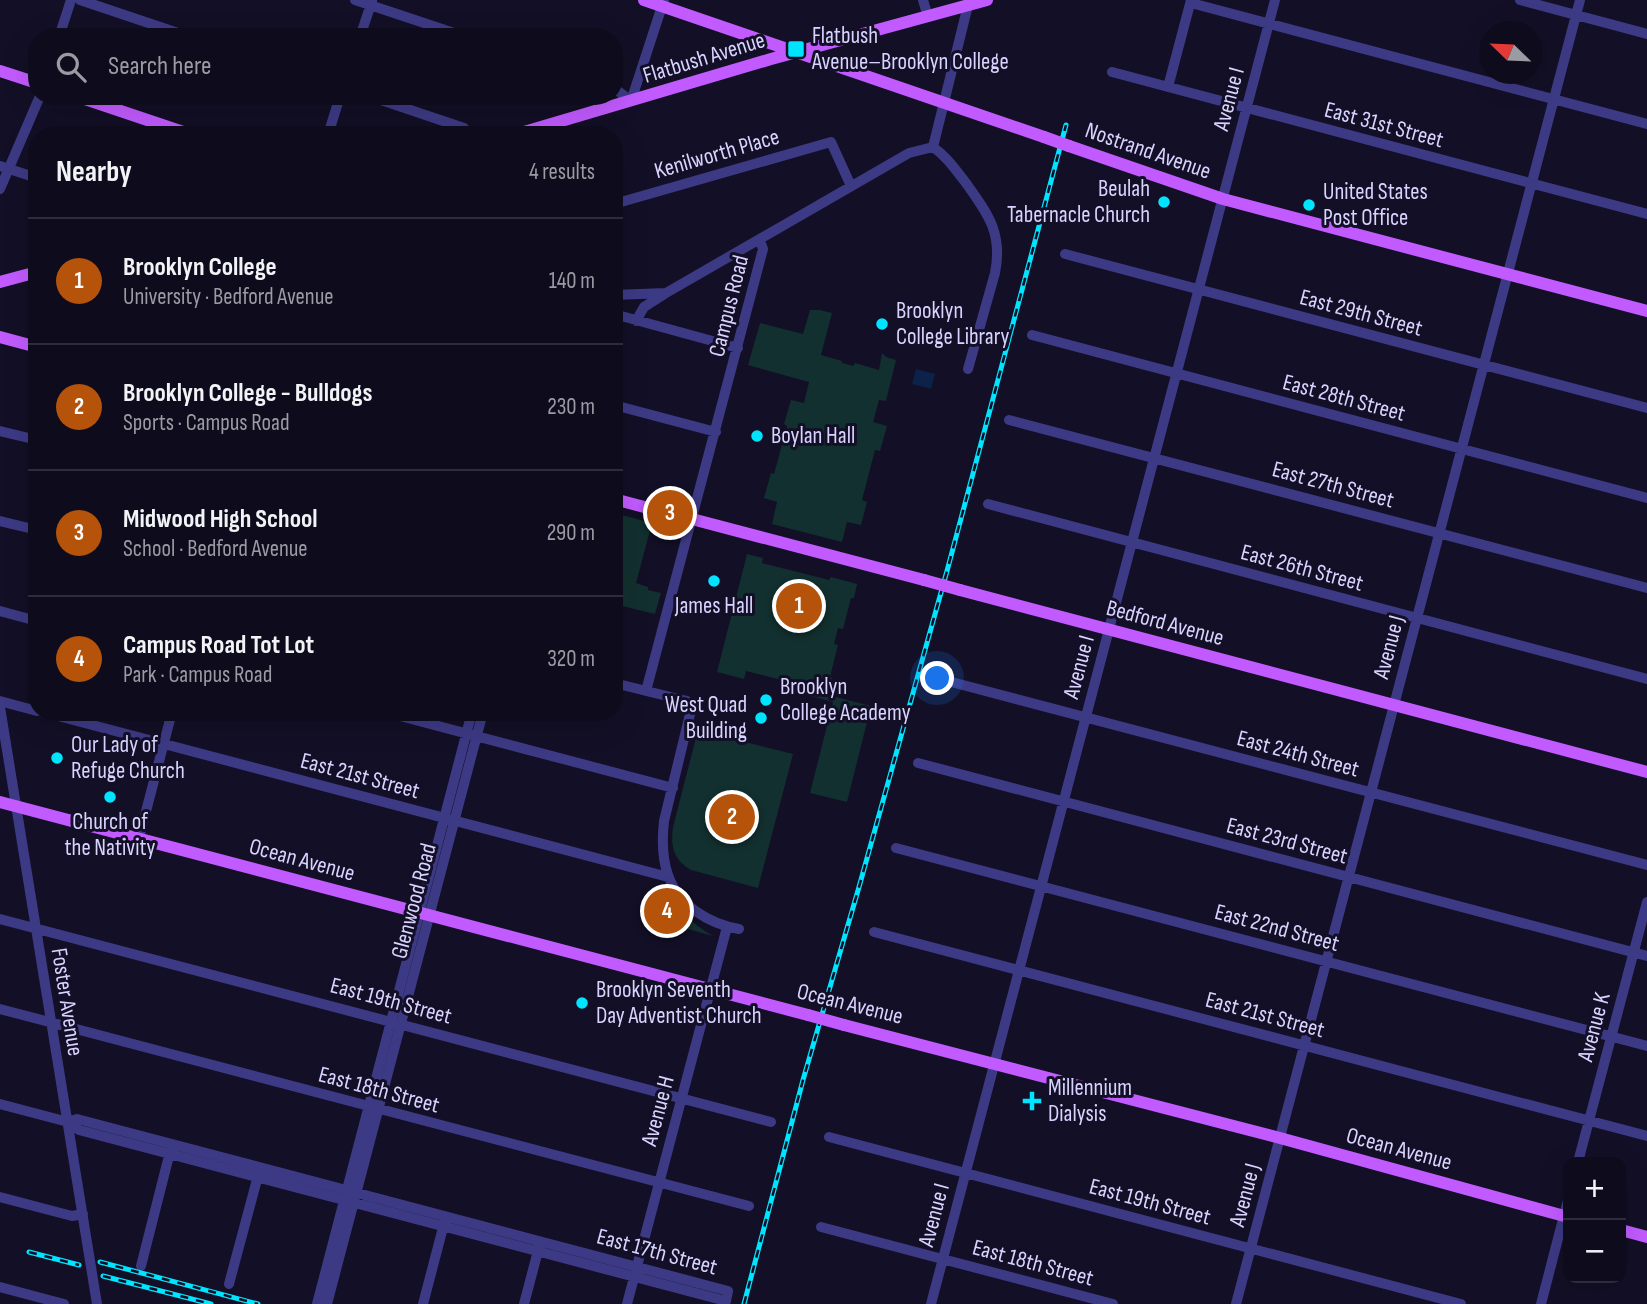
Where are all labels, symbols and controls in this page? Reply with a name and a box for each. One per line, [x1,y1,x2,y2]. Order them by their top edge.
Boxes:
north arrow [1479,21,1542,84]
place label: Flatbush Avenue–Brooklyn College [811,22,1009,76]
street label: Flatbush Avenue [640,26,768,90]
search box [28,28,623,105]
marker: Flatbush Avenue–Brooklyn College [786,39,806,59]
icon: search [52,48,90,86]
text: Search here [108,51,211,82]
street label: Avenue I [1207,64,1251,135]
street label: East 31st Street [1321,96,1447,154]
street label: Nostrand Avenue [1082,116,1214,186]
street label: Kenilworth Place [651,123,783,185]
text: Nearby [56,154,132,190]
text: 4 results [529,158,595,186]
place label: Beulah Tabernacle Church [1007,175,1150,229]
place label: United States Post Office [1323,178,1428,232]
marker: Beulah Tabernacle Church [1156,194,1172,210]
marker: United States Post Office [1301,197,1317,213]
text: Brooklyn College [123,252,277,283]
street label: Campus Road [703,252,755,360]
text: 1 [74,267,84,295]
text: 140 m [549,267,595,295]
text: University · Bedford Avenue [123,283,334,311]
street label: East 29th Street [1297,283,1425,343]
place label: Brooklyn College Library [896,297,1009,351]
marker: Brooklyn College Library [874,316,890,332]
street label: East 28th Street [1280,368,1408,428]
text: Brooklyn College - Bulldogs [123,378,372,409]
text: 2 [74,393,84,421]
text: 230 m [547,393,595,421]
text: Sports · Campus Road [123,409,290,437]
place label: Boylan Hall [771,422,855,450]
marker: Boylan Hall [749,428,765,444]
street label: East 27th Street [1269,455,1397,515]
pin: 3 [647,487,693,539]
text: Midwood High School [123,504,318,535]
text: 3 [74,519,84,547]
text: 290 m [547,519,595,547]
text: School · Bedford Avenue [123,535,308,563]
street label: East 26th Street [1238,538,1366,598]
marker: James Hall [706,573,722,589]
pin: 1 [776,580,822,632]
place label: James Hall [674,592,753,620]
street label: Bedford Avenue [1103,594,1227,652]
street label: Avenue J [1367,612,1411,683]
text: Campus Road Tot Lot [123,630,314,661]
street label: Avenue I [1057,632,1101,703]
text: 4 [74,645,84,673]
text: 320 m [547,645,595,673]
text: Park · Campus Road [123,661,272,689]
your location [920,661,954,695]
place label: Brooklyn College Academy [780,673,911,727]
place label: West Quad Building [665,691,747,745]
marker: Brooklyn College Academy [758,692,774,708]
marker: West Quad Building [753,710,769,726]
street label: East 24th Street [1234,724,1362,784]
place label: Our Lady of Refuge Church [71,731,185,785]
street label: East 21st Street [297,747,423,805]
marker: Our Lady of Refuge Church [49,750,65,766]
marker: Church of the Nativity [102,789,118,805]
pin: 2 [709,791,755,843]
place label: Church of the Nativity [65,808,155,862]
street label: East 23rd Street [1223,811,1351,871]
street label: Ocean Avenue [246,832,358,888]
street label: Glenwood Road [385,840,443,962]
pin: 4 [644,885,690,937]
street label: East 22nd Street [1212,898,1342,958]
street label: Foster Avenue [45,946,89,1058]
street label: East 19th Street [327,971,455,1031]
place label: Brooklyn Seventh Day Adventist Church [596,976,762,1030]
street label: Ocean Avenue [794,977,906,1031]
street label: East 21st Street [1202,986,1328,1044]
street label: Avenue K [1571,989,1617,1066]
marker: Brooklyn Seventh Day Adventist Church [574,995,590,1011]
street label: East 18th Street [315,1060,443,1120]
street label: Avenue H [635,1073,681,1150]
place label: Millennium Dialysis [1048,1074,1132,1128]
marker: Millennium Dialysis [1022,1091,1042,1111]
street label: Ocean Avenue [1343,1121,1455,1177]
map controls [1563,1157,1626,1283]
button: + [1563,1157,1626,1220]
street label: Avenue J [1223,1160,1267,1231]
street label: East 19th Street [1086,1172,1214,1232]
street label: Avenue I [912,1180,956,1251]
button: − [1563,1220,1626,1283]
street label: East 17th Street [594,1223,720,1281]
street label: East 18th Street [969,1233,1097,1293]

